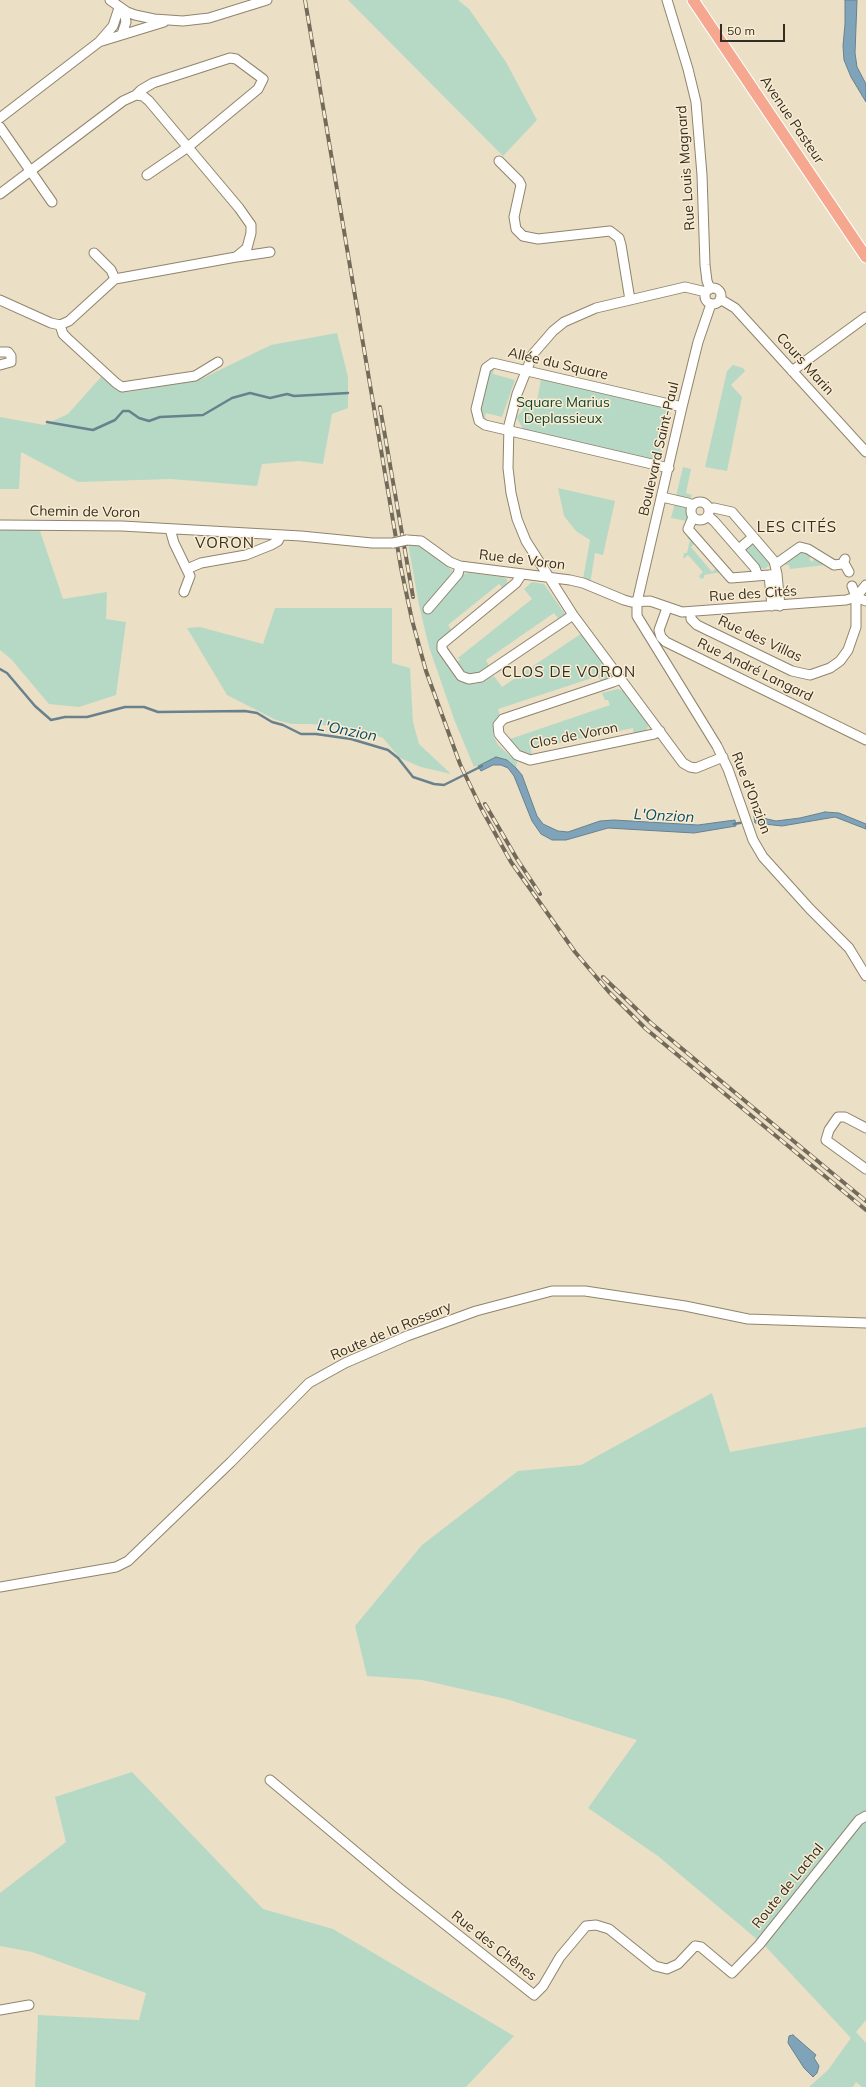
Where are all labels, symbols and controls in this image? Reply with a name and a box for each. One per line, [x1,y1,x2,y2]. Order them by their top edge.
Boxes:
scale bar [722,16,787,42]
text: 50 m [727,23,755,38]
street label: Avenue Pasteur [756,73,828,167]
street label: Rue Louis Magnard [673,105,699,231]
street label: Cours Marin [773,329,837,399]
street label: Allée du Square [506,344,610,384]
street label: Boulevard Saint-Paul [635,380,683,518]
park label: Square Marius Deplassieux [516,395,610,428]
street label: Chemin de Voron [30,503,140,521]
district label: LES CITÉS [757,518,837,536]
district label: VORON [195,534,255,552]
street label: Rue de Voron [478,546,566,574]
street label: Rue des Cités [709,583,797,605]
street label: Rue des Villas [715,612,805,666]
street label: Rue André Langard [694,635,816,705]
district label: CLOS DE VORON [502,663,636,681]
water label: L'Onzion [316,716,378,746]
street label: Clos de Voron [529,719,619,753]
street label: Rue d'Onzion [728,750,774,836]
water label: L'Onzion [633,805,695,827]
street label: Route de la Rossary [328,1298,454,1364]
street label: Route de Lachal [749,1840,827,1932]
street label: Rue des Chênes [448,1907,540,1985]

